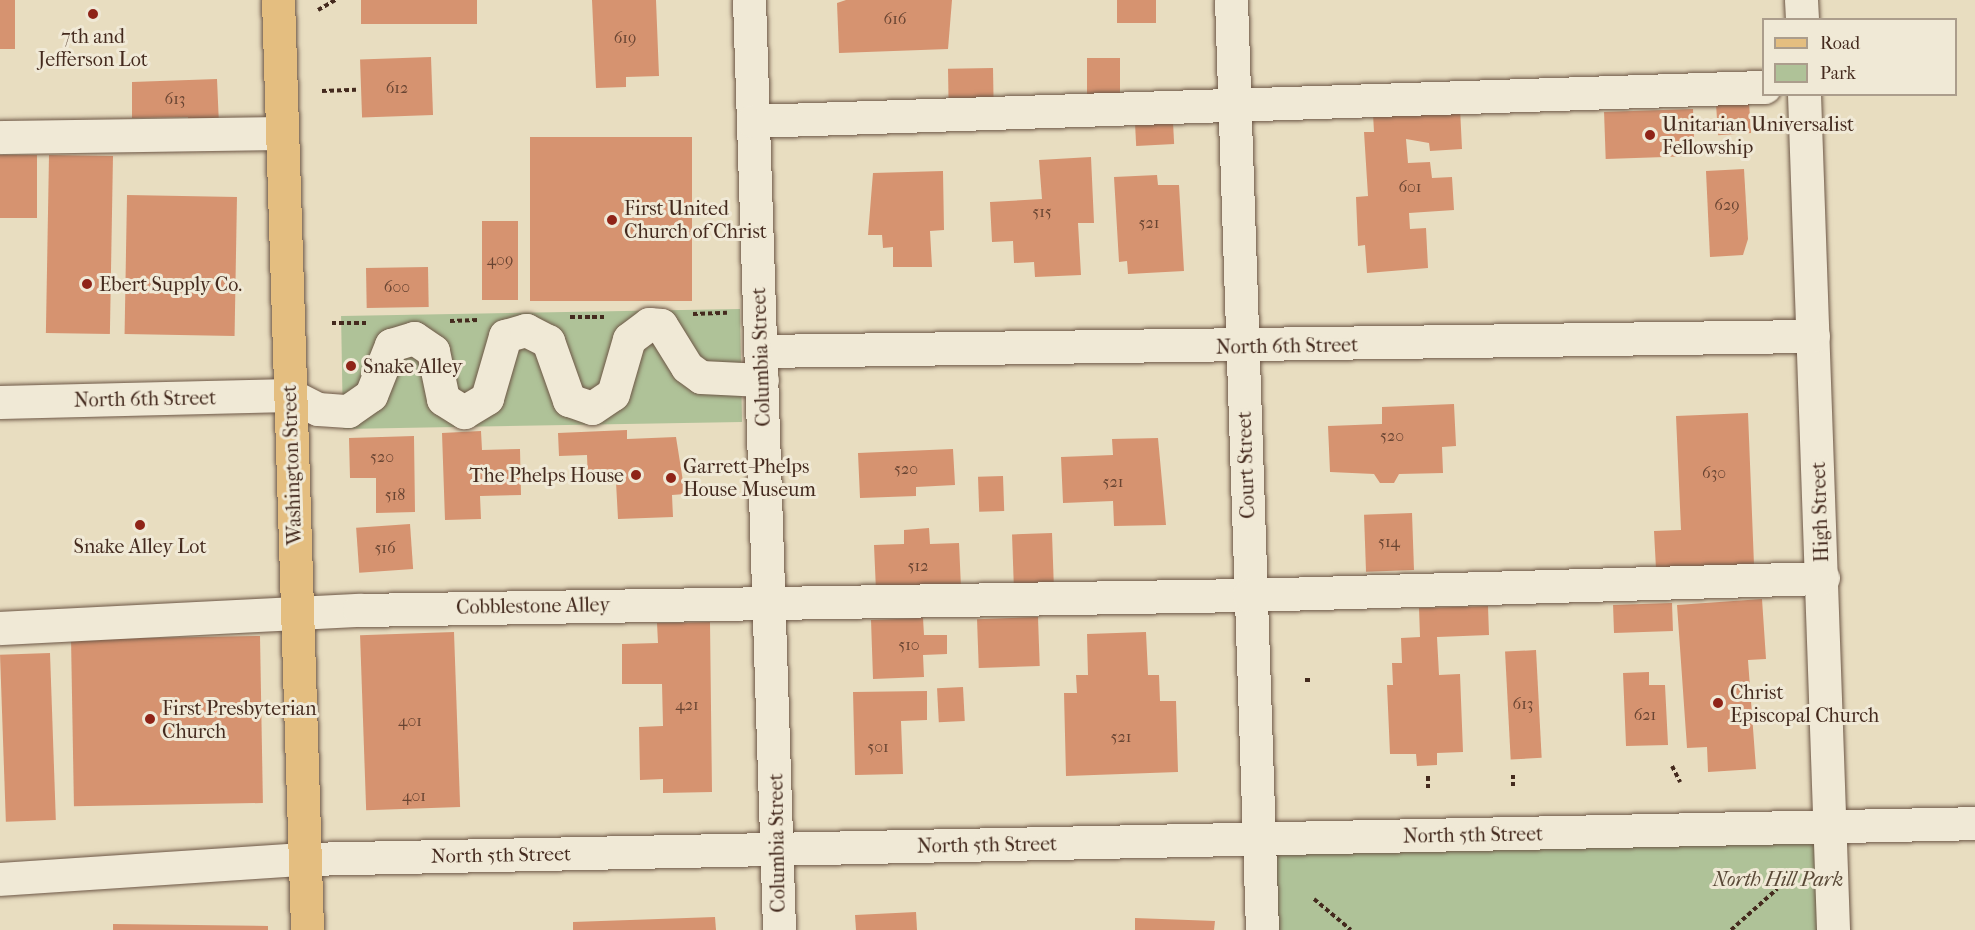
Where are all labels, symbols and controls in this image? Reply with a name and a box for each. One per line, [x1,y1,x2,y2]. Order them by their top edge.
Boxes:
marker: 7th and Jefferson Lot [86,7,100,21]
house number: 616 [884,9,906,29]
legend [1762,18,1957,96]
place label: 7th and Jefferson Lot [38,24,148,71]
house number: 619 [614,28,636,48]
text: Road [1820,33,1860,54]
text: Park [1820,63,1856,84]
house number: 612 [386,78,408,98]
house number: 613 [165,89,185,109]
place label: Unitarian Universalist Fellowship [1662,112,1854,159]
marker: Unitarian Universalist Fellowship [1643,128,1657,142]
house number: 601 [1398,177,1422,197]
house number: 629 [1714,195,1740,215]
place label: First United Church of Christ [624,196,767,243]
house number: 515 [1032,202,1052,222]
marker: First United Church of Christ [605,213,619,227]
house number: 521 [1139,213,1159,233]
house number: 409 [487,250,513,270]
place label: Ebert Supply Co. [99,272,242,296]
marker: Ebert Supply Co. [80,277,94,291]
house number: 600 [384,277,410,297]
street label: Columbia Street [747,287,775,427]
street label: North 6th Street [1216,333,1358,359]
place label: Snake Alley [363,354,462,378]
marker: Snake Alley [344,359,358,373]
street label: Washington Street [277,384,307,546]
street label: North 6th Street [74,386,216,412]
street label: Court Street [1232,411,1260,519]
house number: 520 [1380,426,1404,446]
house number: 520 [370,447,394,467]
place label: Garrett-Phelps House Museum [683,454,816,501]
house number: 520 [894,459,918,479]
street label: High Street [1806,461,1834,563]
place label: The Phelps House [470,463,624,487]
house number: 630 [1702,463,1726,483]
marker: The Phelps House [629,468,643,482]
marker: Garrett-Phelps House Museum [664,471,678,485]
house number: 521 [1103,472,1123,492]
house number: 518 [385,485,405,505]
marker: Snake Alley Lot [133,518,147,532]
house number: 514 [1378,532,1400,552]
place label: Snake Alley Lot [73,534,207,558]
house number: 516 [374,538,396,558]
house number: 512 [908,556,928,576]
street label: Cobblestone Alley [456,593,610,619]
house number: 510 [898,635,920,655]
place label: Christ Episcopal Church [1730,680,1879,727]
house number: 613 [1513,694,1533,714]
house number: 421 [675,695,699,715]
place label: First Presbyterian Church [162,696,317,743]
marker: Christ Episcopal Church [1711,696,1725,710]
house number: 621 [1634,705,1656,725]
house number: 401 [398,711,422,731]
marker: First Presbyterian Church [143,712,157,726]
house number: 521 [1111,727,1131,747]
house number: 501 [867,737,889,757]
street label: Columbia Street [764,773,790,913]
house number: 401 [402,786,426,806]
street label: North 5th Street [1403,822,1543,848]
street label: North 5th Street [917,832,1057,858]
street label: North 5th Street [431,842,571,868]
park label: North Hill Park [1713,867,1843,891]

